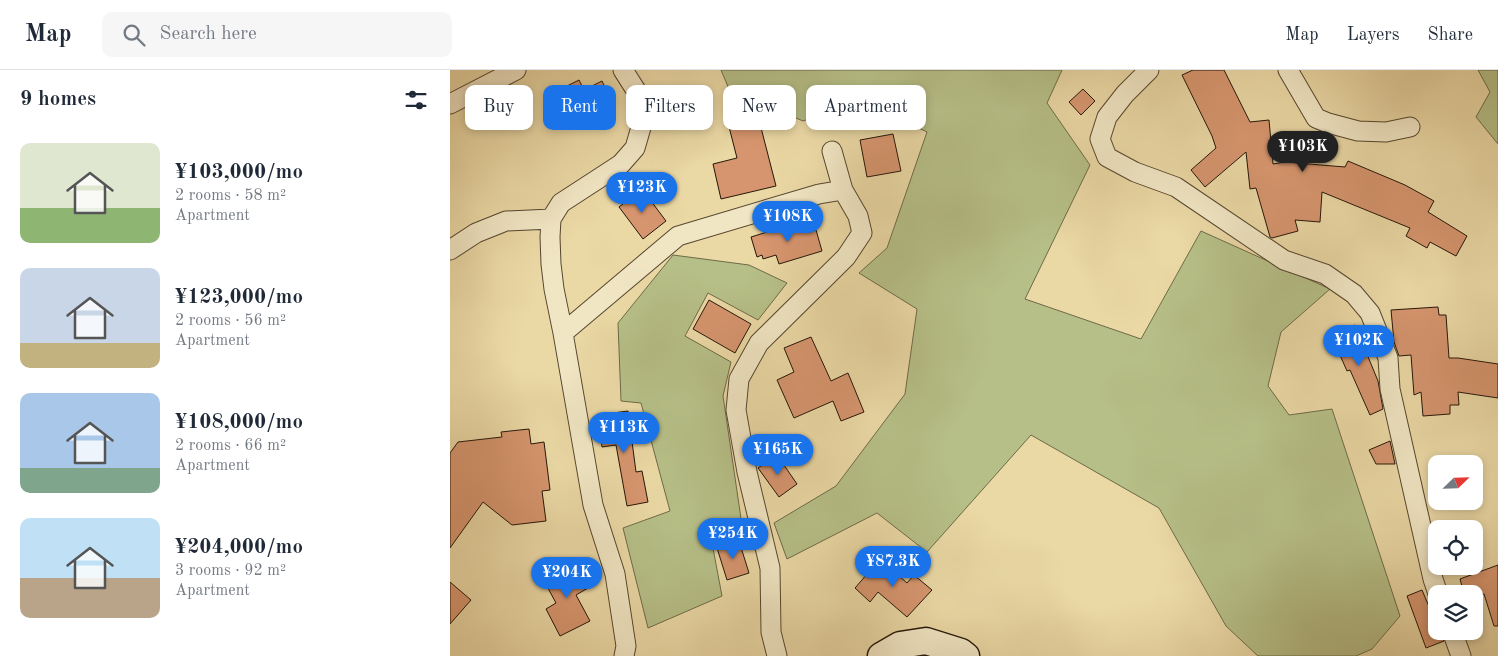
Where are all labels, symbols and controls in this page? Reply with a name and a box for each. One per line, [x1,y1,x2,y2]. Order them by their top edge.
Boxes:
search box [102,12,452,57]
icon: search [120,21,148,49]
text: Map [25,23,72,47]
text: Search here [160,25,257,44]
text: Map [1285,26,1319,44]
text: Layers [1347,26,1399,44]
text: Share [1427,26,1473,44]
chip: Buy [465,85,533,130]
chip: Rent [543,85,616,130]
chip: Filters [626,85,713,130]
chip: New [723,85,796,130]
chip: Apartment [806,85,926,130]
icon: filters [402,86,430,114]
text: 9 homes [20,89,96,110]
pin: ¥103K [1268,131,1338,173]
text: ¥103K [1278,139,1328,155]
text: ¥103,000/mo [175,162,303,183]
icon: home [60,163,120,223]
pin: ¥123K [607,172,677,214]
text: ¥123K [617,180,667,196]
text: 2 rooms · 58 m² [175,188,286,204]
pin: ¥108K [753,200,823,243]
text: Apartment [175,208,250,224]
text: ¥108K [763,209,813,225]
text: ¥123,000/mo [175,287,303,308]
icon: home [60,288,120,348]
text: 2 rooms · 56 m² [175,313,286,329]
pin: ¥102K [1324,324,1394,367]
text: Apartment [175,333,250,349]
text: ¥102K [1334,333,1384,349]
text: ¥108,000/mo [175,412,303,433]
pin: ¥113K [589,412,659,454]
icon: home [60,413,120,473]
text: ¥113K [599,420,649,436]
pin: ¥165K [743,434,813,476]
text: 2 rooms · 66 m² [175,438,286,454]
text: ¥165K [753,442,803,458]
north arrow [1428,455,1482,510]
map controls [1428,455,1483,640]
text: Apartment [175,458,250,474]
pin: ¥254K [698,518,768,560]
button: locate [1428,520,1483,575]
text: ¥254K [708,526,758,542]
text: ¥204,000/mo [175,537,303,558]
icon: home [60,538,120,598]
pin: ¥87.3K [852,546,934,588]
text: ¥87.3K [866,554,920,570]
pin: ¥204K [532,556,602,599]
text: 3 rooms · 92 m² [175,563,286,579]
text: ¥204K [542,565,592,581]
text: Apartment [175,583,250,599]
button: layers [1428,585,1483,640]

